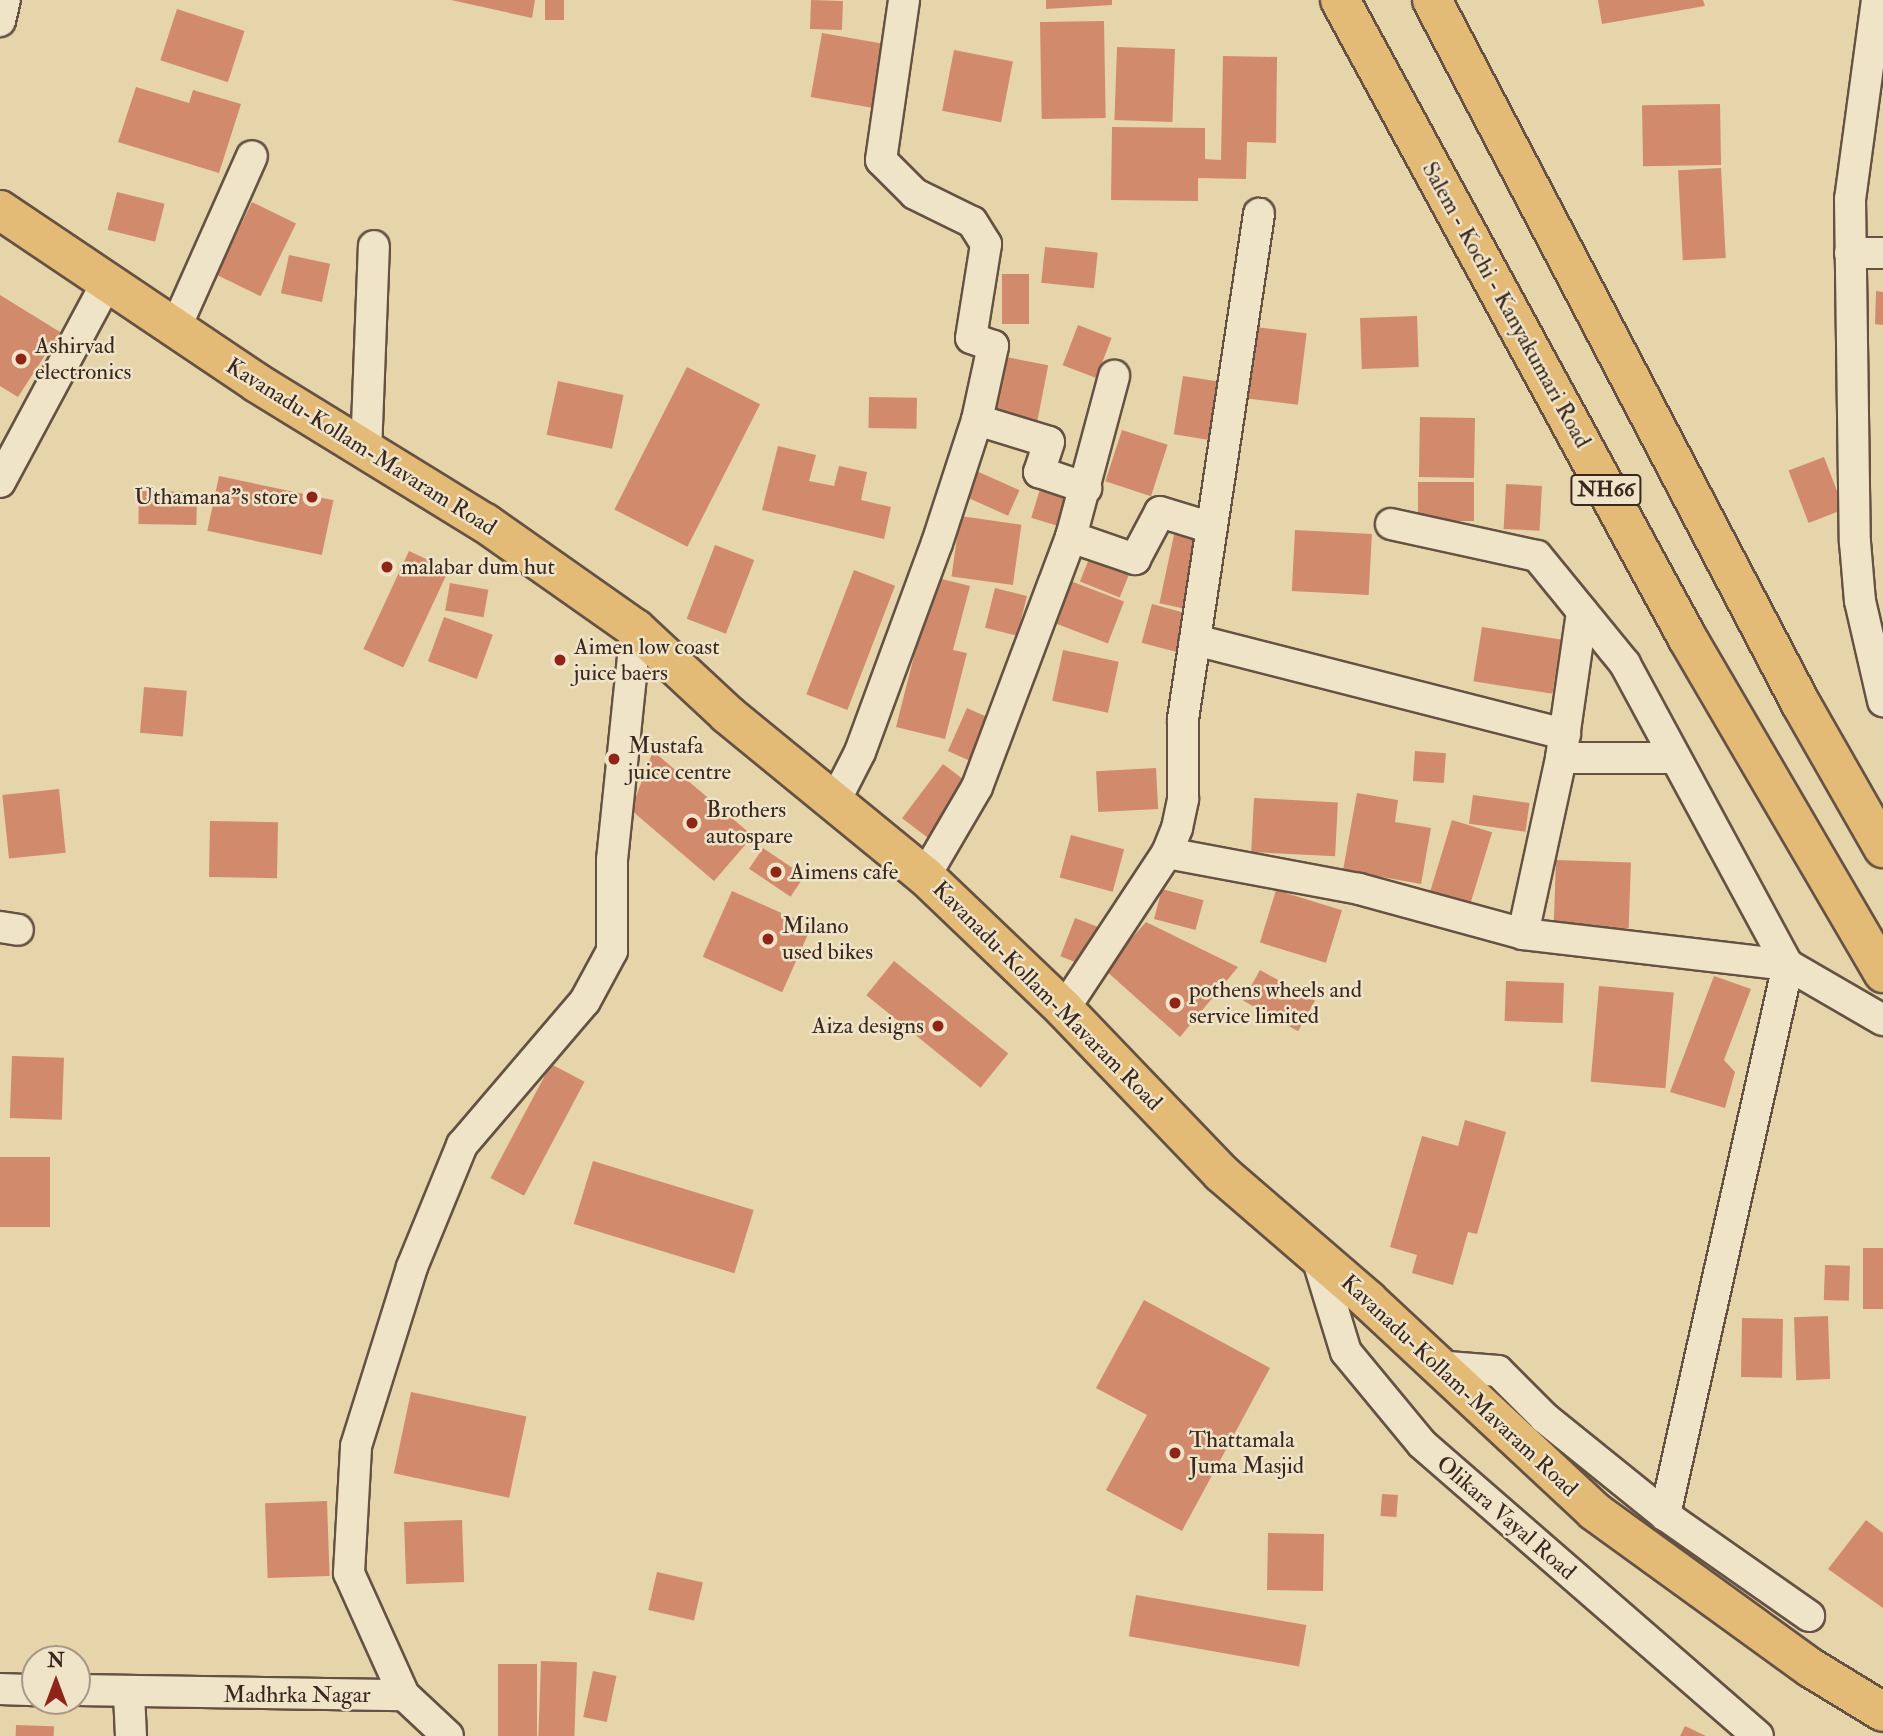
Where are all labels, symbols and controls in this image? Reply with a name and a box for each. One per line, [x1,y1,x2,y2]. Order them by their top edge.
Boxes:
street label: Salem - Kochi - Kanyakumari Road [1416,157,1596,453]
place label: Ashirvad electronics [35,332,131,386]
marker: Ashirvad electronics [13,351,29,367]
street label: Kavanadu-Kollam-Mavaram Road [221,352,501,542]
road number: NH66 [1569,472,1643,508]
place label: Uthamana"s store [134,483,298,511]
marker: Uthamana"s store [304,489,320,505]
place label: malabar dum hut [401,553,555,581]
marker: malabar dum hut [379,559,395,575]
place label: Aimen low coast juice baers [574,633,720,687]
marker: Aimen low coast juice baers [552,652,568,668]
place label: Mustafa juice centre [628,732,731,786]
marker: Mustafa juice centre [606,751,622,767]
place label: Brothers autospare [706,796,793,850]
marker: Brothers autospare [684,815,700,831]
place label: Aimens cafe [790,858,898,886]
marker: Aimens cafe [768,864,784,880]
street label: Kavanadu-Kollam-Mavaram Road [926,875,1168,1117]
place label: Milano used bikes [782,912,873,966]
marker: Milano used bikes [760,931,776,947]
place label: pothens wheels and service limited [1189,976,1362,1030]
marker: pothens wheels and service limited [1167,995,1183,1011]
place label: Aiza designs [812,1012,924,1040]
marker: Aiza designs [930,1018,946,1034]
street label: Kavanadu-Kollam-Mavaram Road [1335,1269,1583,1503]
place label: Thattamala Juma Masjid [1189,1426,1304,1480]
marker: Thattamala Juma Masjid [1167,1445,1183,1461]
street label: Olikara Vayal Road [1431,1450,1581,1586]
north arrow [21,1645,91,1715]
text: N [47,1649,65,1673]
street label: Madhrka Nagar [223,1681,371,1709]

